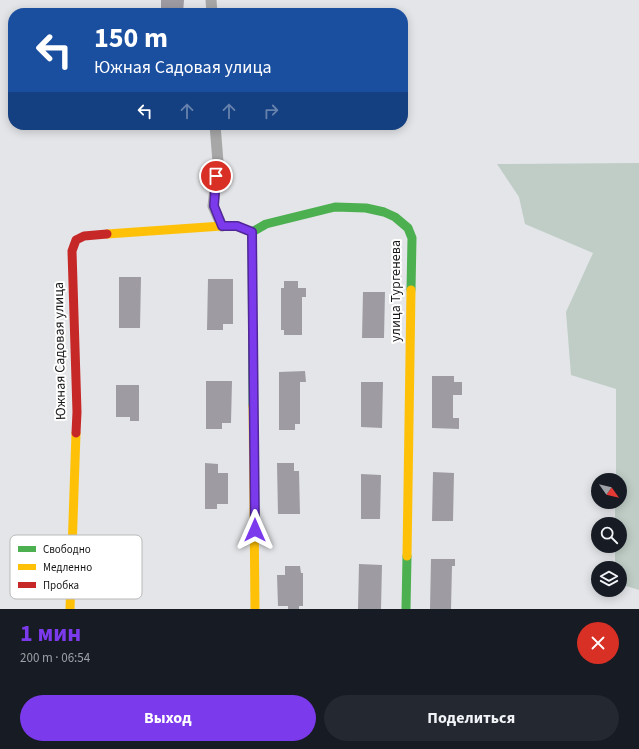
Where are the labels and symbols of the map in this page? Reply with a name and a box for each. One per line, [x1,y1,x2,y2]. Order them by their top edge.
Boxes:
pin [199,159,233,193]
street label: улица Тургенева [386,240,406,342]
street label: Южная Садовая улица [49,282,71,420]
north arrow [591,473,627,509]
position arrow [234,509,276,551]
legend [10,535,142,599]
text: Свободно [43,542,91,557]
text: Медленно [43,560,92,575]
text: Пробка [43,578,79,593]

